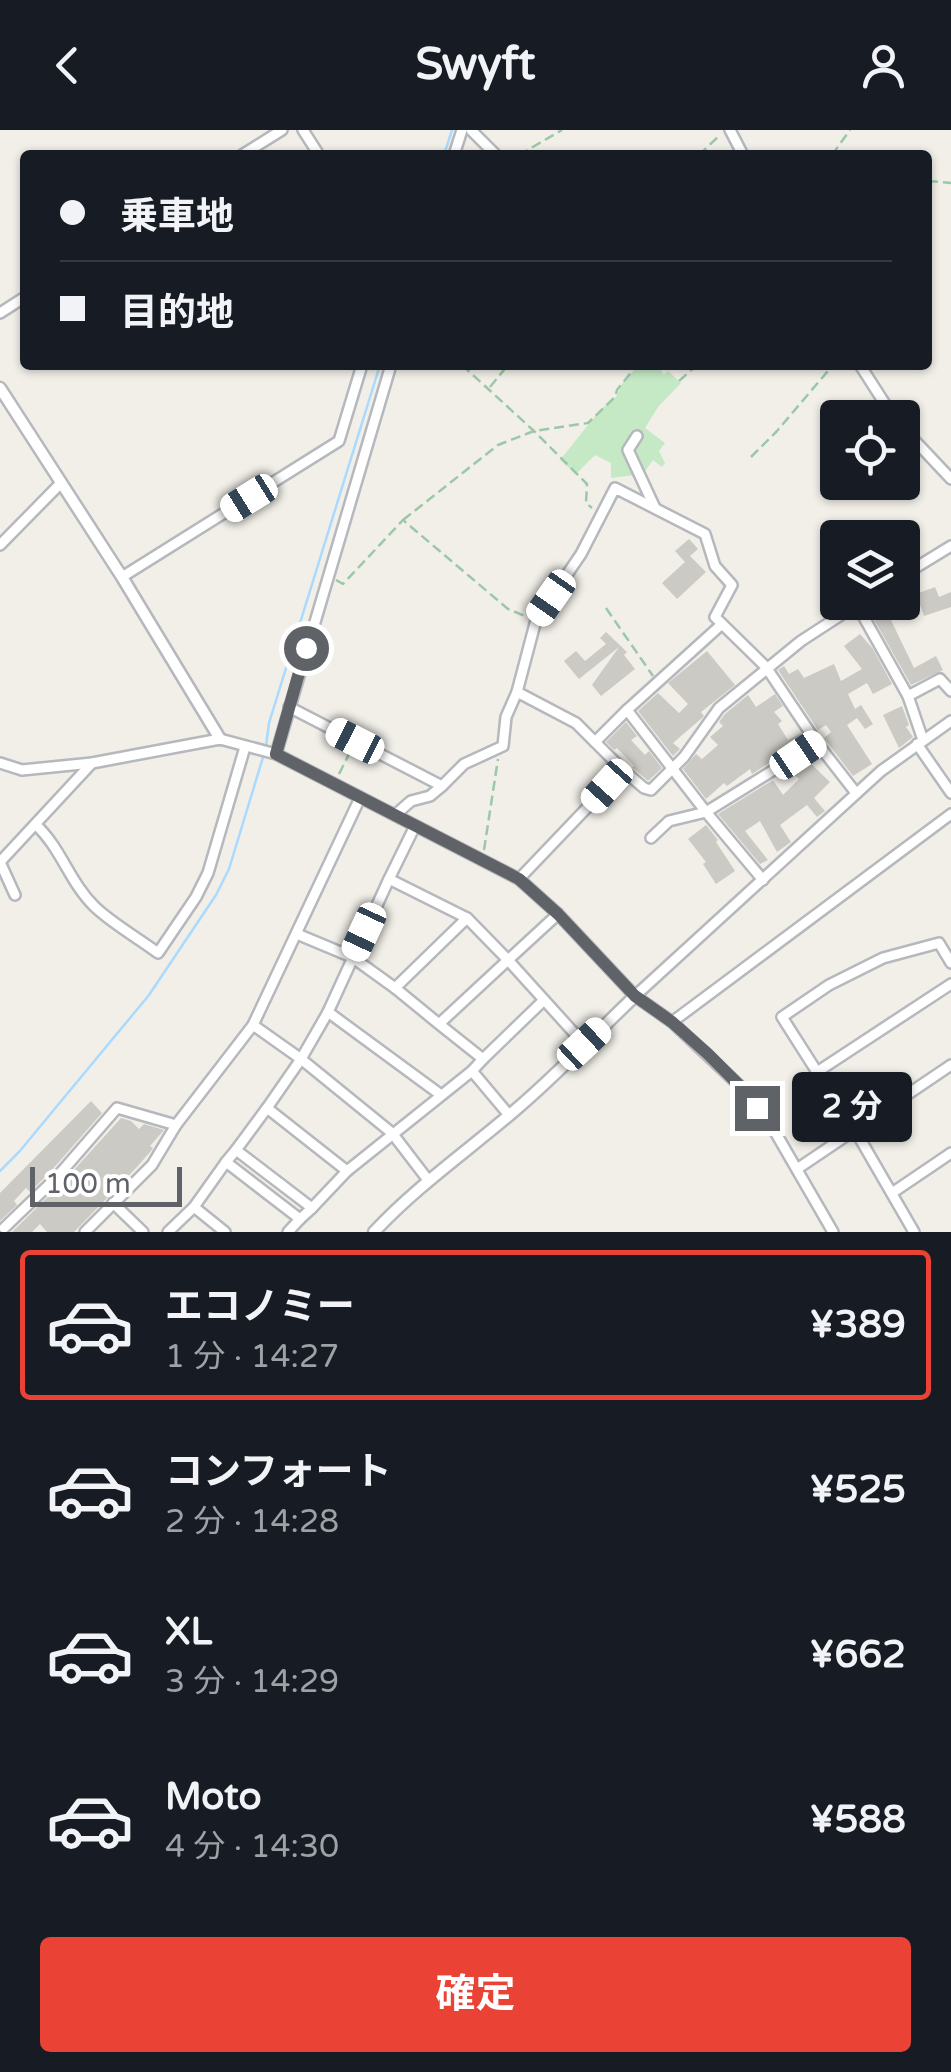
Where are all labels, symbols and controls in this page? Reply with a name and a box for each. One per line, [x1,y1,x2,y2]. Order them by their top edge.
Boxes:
icon: back [40,38,95,93]
text: Swyft [415,38,536,92]
icon: person [856,38,911,93]
text: 乗車地 [120,194,234,240]
text: 目的地 [120,290,234,336]
map controls [820,400,920,620]
button: locate [820,400,920,500]
car [216,469,282,527]
button: layers [820,520,920,620]
car [522,565,580,631]
route start [284,626,329,671]
car [321,714,389,768]
car [765,726,831,784]
car [576,754,638,818]
car [338,898,390,966]
car [552,1013,616,1075]
callout: 2 分 [792,1073,912,1143]
route end [735,1086,780,1131]
text: 2 分 [822,1088,882,1126]
scale bar [30,1162,182,1206]
text: 100 m [45,1167,131,1201]
icon: car [45,1280,135,1370]
text: エコノミー [165,1284,355,1330]
text: ¥389 [809,1302,906,1348]
text: 1 分 · 14:27 [165,1338,339,1376]
icon: car [45,1445,135,1535]
text: コンフォート [165,1449,392,1495]
text: ¥525 [809,1467,906,1513]
text: 2 分 · 14:28 [165,1503,339,1541]
text: XL [165,1609,212,1655]
icon: car [45,1610,135,1700]
text: ¥662 [809,1632,906,1678]
text: 3 分 · 14:29 [165,1663,339,1701]
text: Moto [165,1774,261,1820]
icon: car [45,1775,135,1865]
text: ¥588 [809,1797,906,1843]
text: 4 分 · 14:30 [165,1828,339,1866]
button: 確定 [40,1937,911,2052]

